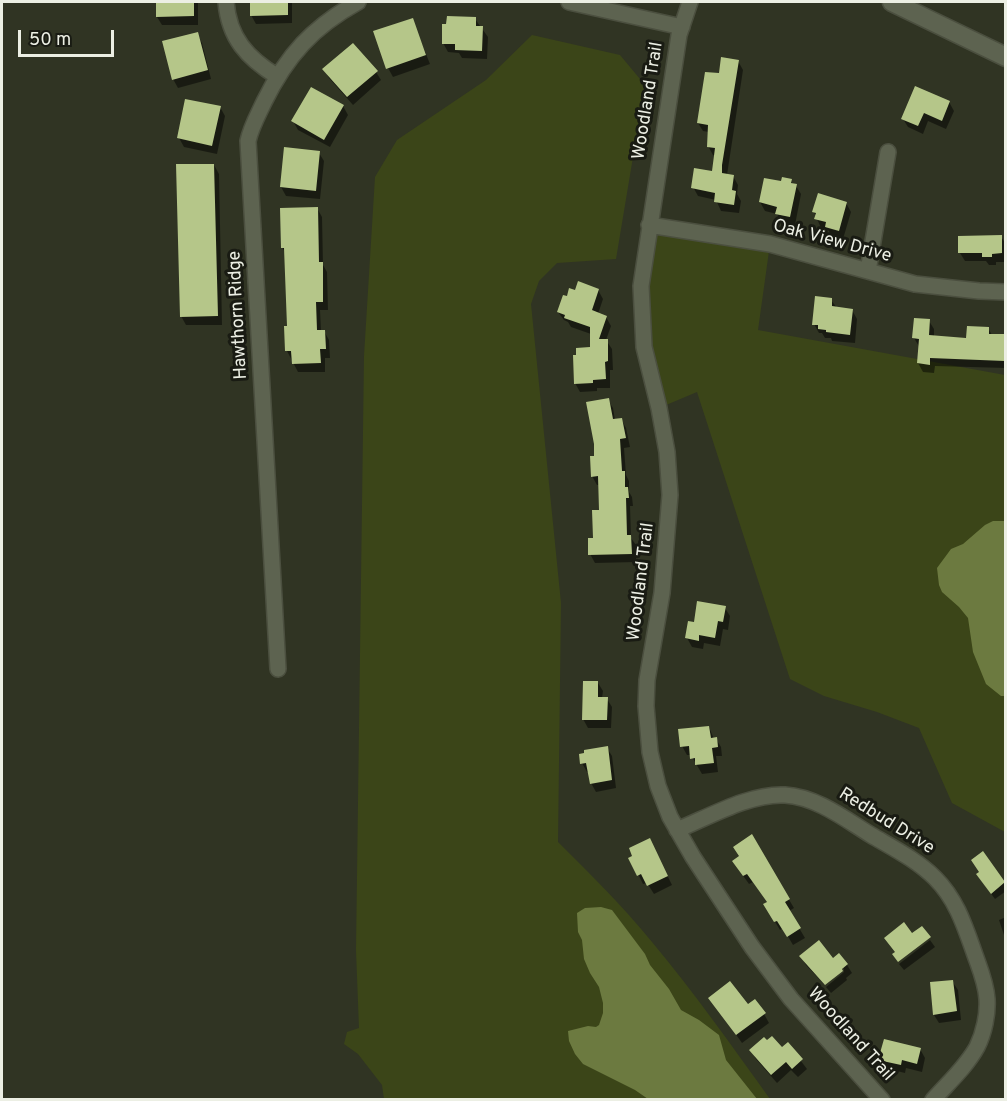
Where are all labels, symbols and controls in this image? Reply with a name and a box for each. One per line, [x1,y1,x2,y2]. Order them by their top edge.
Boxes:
scale bar [21,18,117,56]
text: 50 m [29,29,71,52]
street label: Woodland Trail [629,41,669,161]
street label: Oak View Drive [770,216,894,268]
street label: Hawthorn Ridge [225,250,253,380]
street label: Woodland Trail [624,522,660,642]
street label: Redbud Drive [834,784,938,860]
street label: Woodland Trail [802,984,898,1086]

